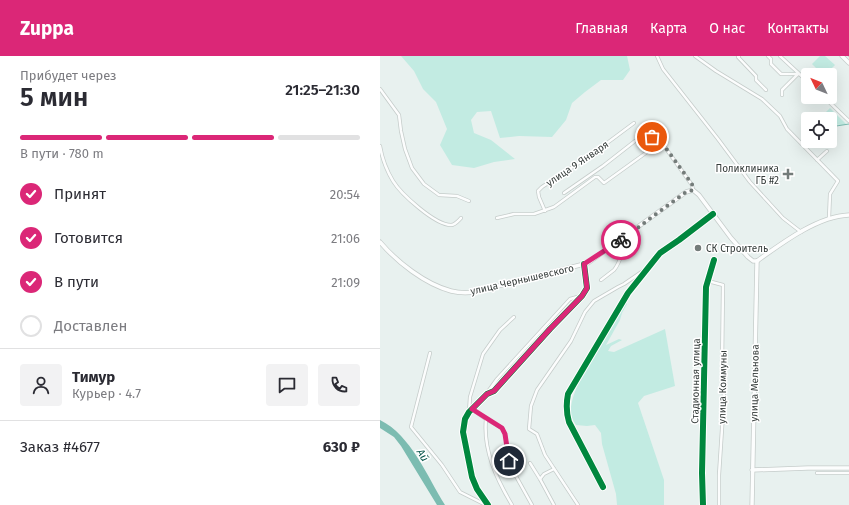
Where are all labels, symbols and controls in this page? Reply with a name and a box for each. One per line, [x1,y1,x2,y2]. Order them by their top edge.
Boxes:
text: Zuppa [20,17,74,40]
text: Главная [575,20,628,37]
text: Карта [650,20,687,37]
text: О нас [709,20,745,37]
text: Контакты [767,20,829,37]
text: Прибудет через [20,68,117,83]
north arrow [801,68,837,104]
map controls [801,68,837,148]
text: 21:25–21:30 [285,81,360,99]
text: 5 мин [20,82,88,113]
button: locate [801,112,837,148]
pin [635,120,669,154]
icon: bag [641,126,663,148]
street label: улица 9 Января [544,139,611,189]
text: В пути · 780 m [20,146,104,161]
place label: Поликлиника ГБ #2 [715,163,779,187]
marker: Поликлиника ГБ #2 [782,168,794,180]
icon: check [20,183,42,205]
text: Принят [54,185,106,203]
text: 20:54 [330,187,360,202]
courier [601,220,641,260]
icon: check [20,227,42,249]
text: Готовится [54,229,123,247]
icon: bike [610,229,632,251]
text: 21:06 [331,231,360,246]
marker: СК Строитель [693,243,703,253]
place label: СК Строитель [706,243,768,255]
street label: улица Чернышевского [469,262,575,298]
icon: check [20,271,42,293]
text: В пути [54,273,99,291]
text: 21:09 [331,275,360,290]
text: Доставлен [54,317,127,335]
street label: Стадионная улица [689,338,703,424]
street label: улица Мельнова [748,344,762,422]
street label: улица Коммуны [716,350,730,424]
button: person [20,364,62,406]
button: chat [266,364,308,406]
button: phone [318,364,360,406]
text: Тимур [72,368,115,386]
text: Курьер · 4.7 [72,386,141,401]
text: Заказ #4677 [20,438,100,456]
text: 630 ₽ [323,438,360,456]
pin [492,444,526,478]
water label: Ай [413,446,431,464]
icon: home [498,450,520,472]

